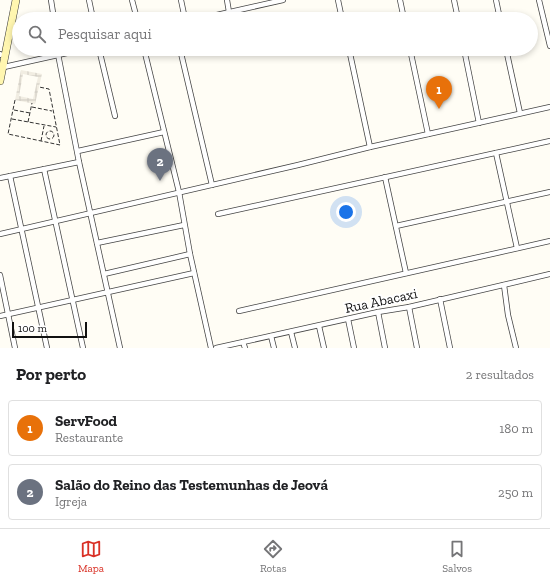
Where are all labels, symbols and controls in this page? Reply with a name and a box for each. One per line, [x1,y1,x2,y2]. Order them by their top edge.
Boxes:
search box [12,12,538,56]
icon: search [26,23,48,45]
text: Pesquisar aqui [58,25,152,43]
pin: 1 [426,76,452,109]
pin: 2 [147,148,173,181]
your location [336,202,356,222]
street label: Rua Abacaxi [343,285,419,317]
scale bar [12,320,87,339]
text: 100 m [18,322,47,335]
text: Por perto [16,364,86,384]
text: 2 resultados [466,367,534,382]
text: ServFood [55,412,117,430]
text: 1 [27,421,33,436]
text: 180 m [499,421,533,436]
text: Restaurante [55,430,123,445]
text: Salão do Reino das Testemunhas de Jeová [55,476,328,494]
text: 2 [27,485,33,500]
text: 250 m [498,485,533,500]
text: Igreja [55,494,87,509]
tab: Mapa [78,538,104,575]
tab: Rotas [260,538,286,575]
tab: Salvos [442,538,472,575]

